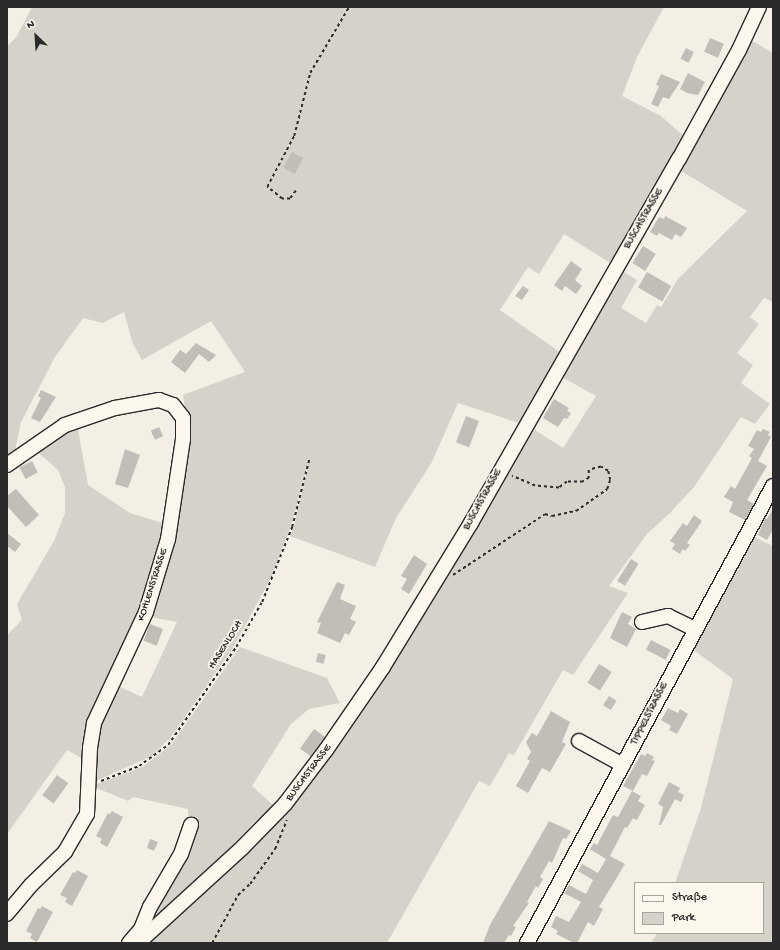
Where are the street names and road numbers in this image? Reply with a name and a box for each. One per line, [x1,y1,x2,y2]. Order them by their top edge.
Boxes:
street label: BUSCHSTRASSE [621,186,667,252]
street label: BUSCHSTRASSE [461,467,505,533]
street label: KOHLENSTRASSE [135,547,171,623]
street label: HASENLOCH [206,618,246,672]
street label: TIPPELSTRASSE [629,680,671,748]
street label: BUSCHSTRASSE [283,742,335,804]

